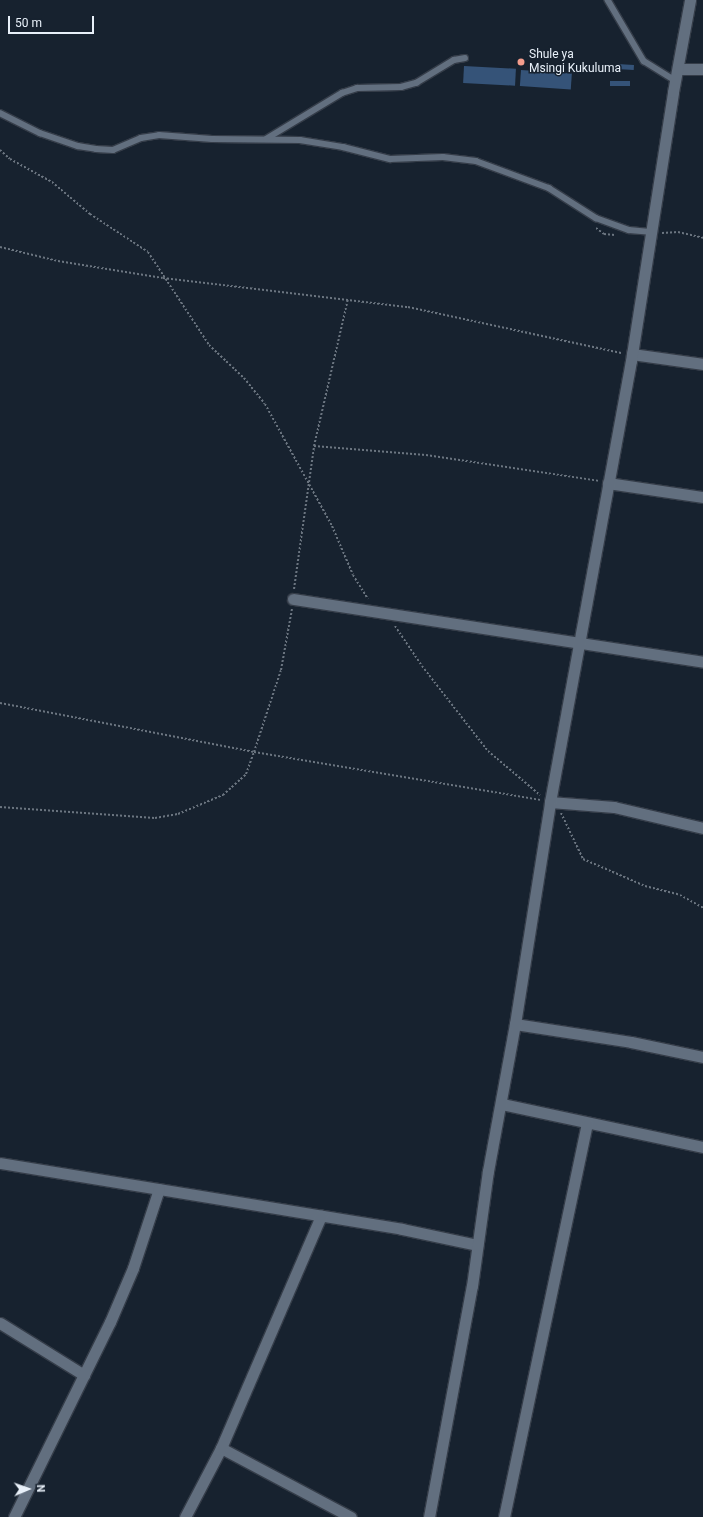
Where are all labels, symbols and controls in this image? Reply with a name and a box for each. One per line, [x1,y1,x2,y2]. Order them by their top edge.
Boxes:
scale bar [10,8,96,34]
text: 50 m [15,16,42,30]
place label: Shule ya Msingi Kukuluma [529,48,621,76]
marker: Shule ya Msingi Kukuluma [516,57,526,67]
north arrow [8,1469,48,1509]
text: N [34,1484,47,1493]

